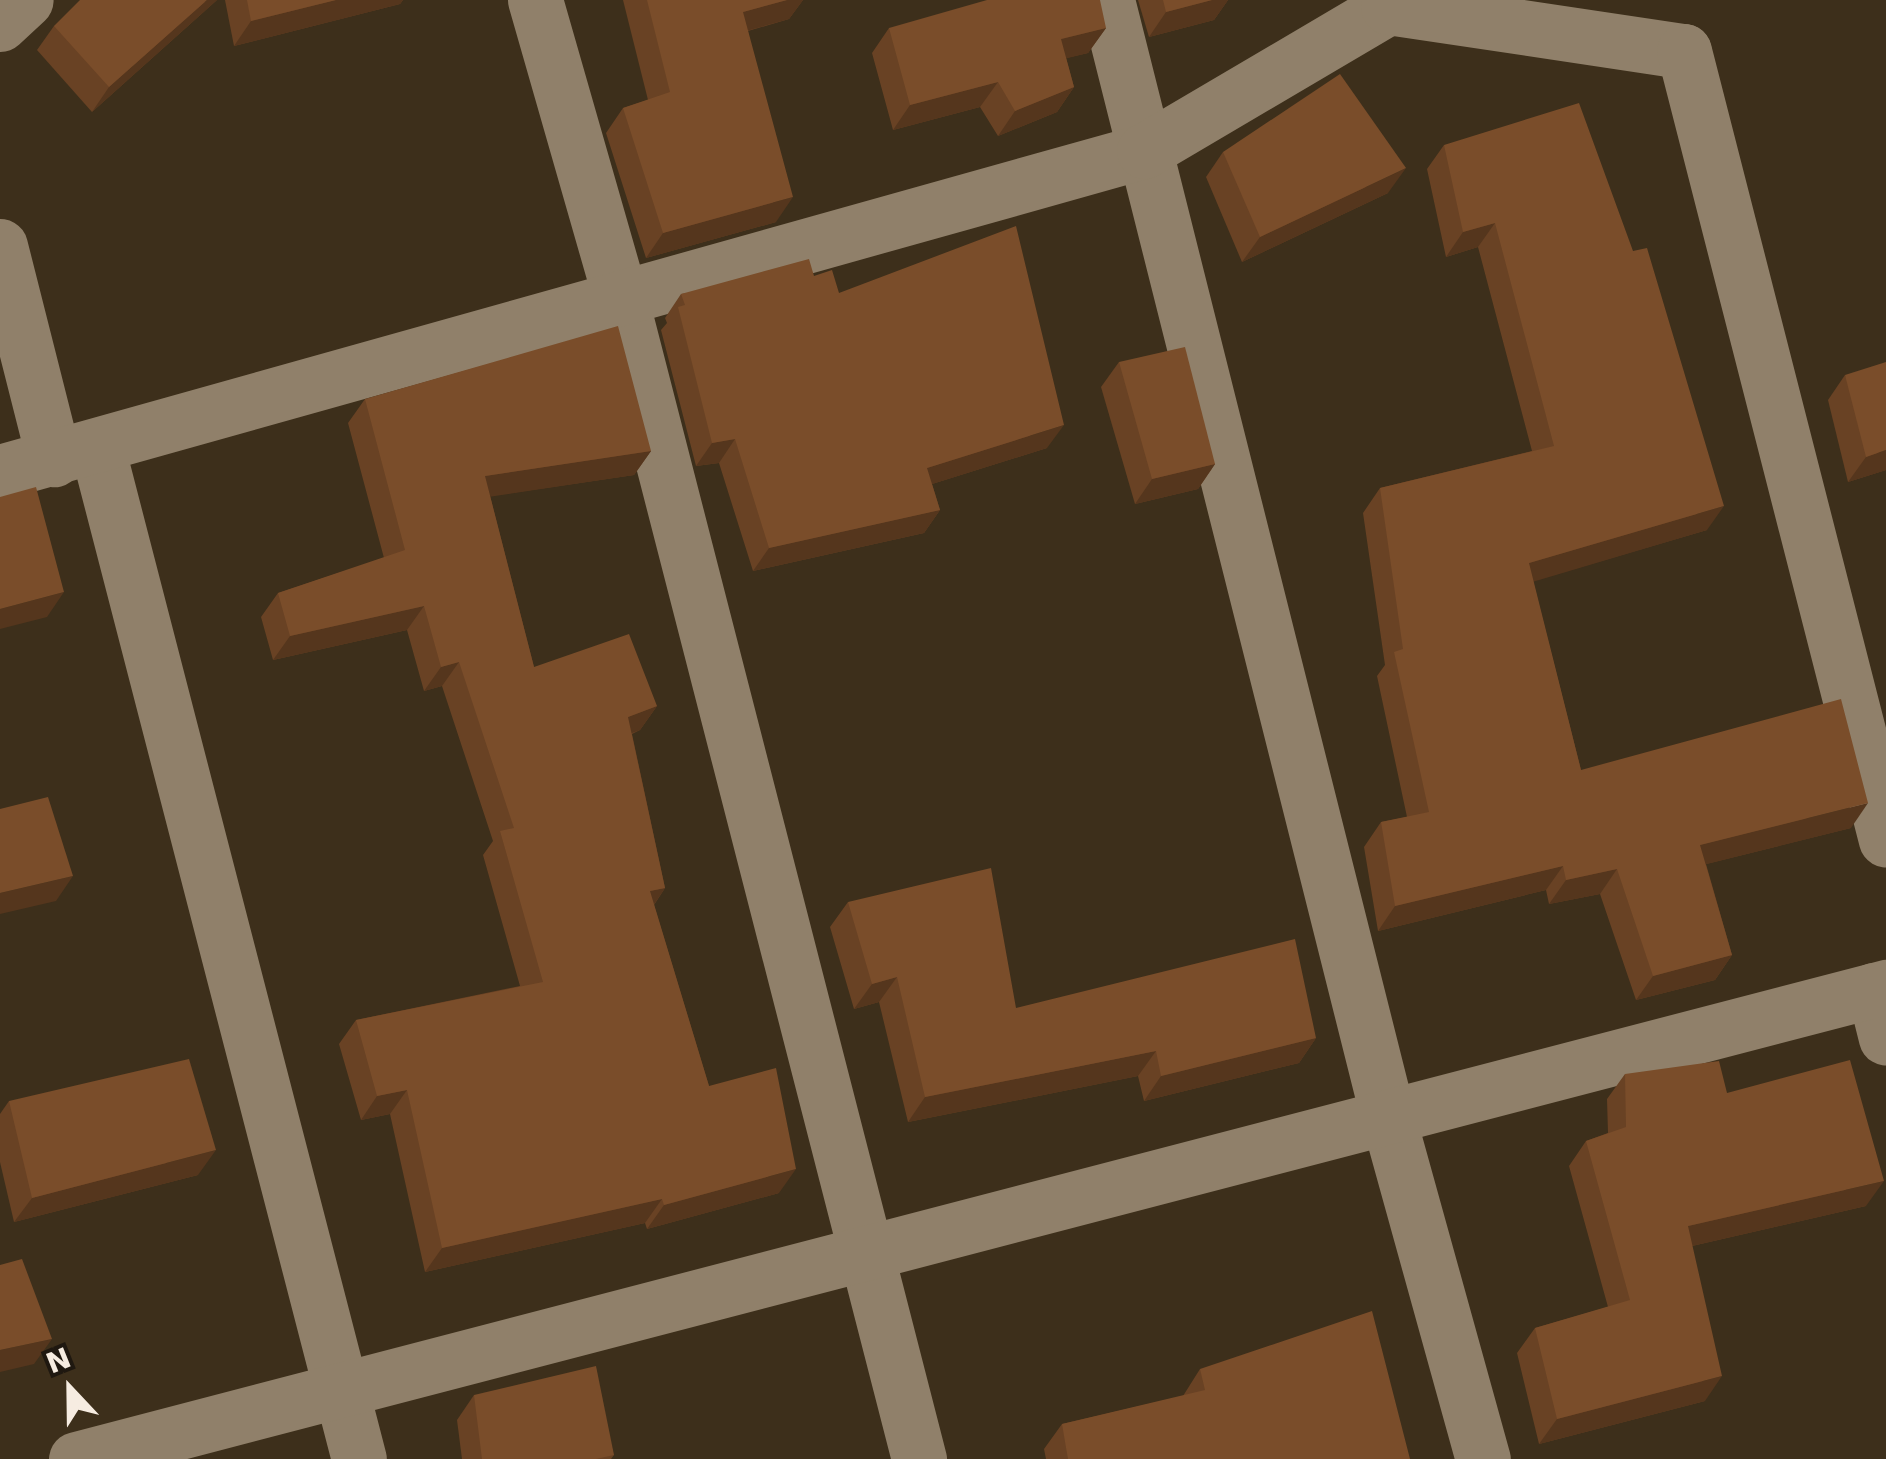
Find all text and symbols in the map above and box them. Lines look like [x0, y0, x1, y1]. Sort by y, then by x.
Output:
north arrow [20, 1339, 120, 1439]
text: N [42, 1341, 76, 1380]

